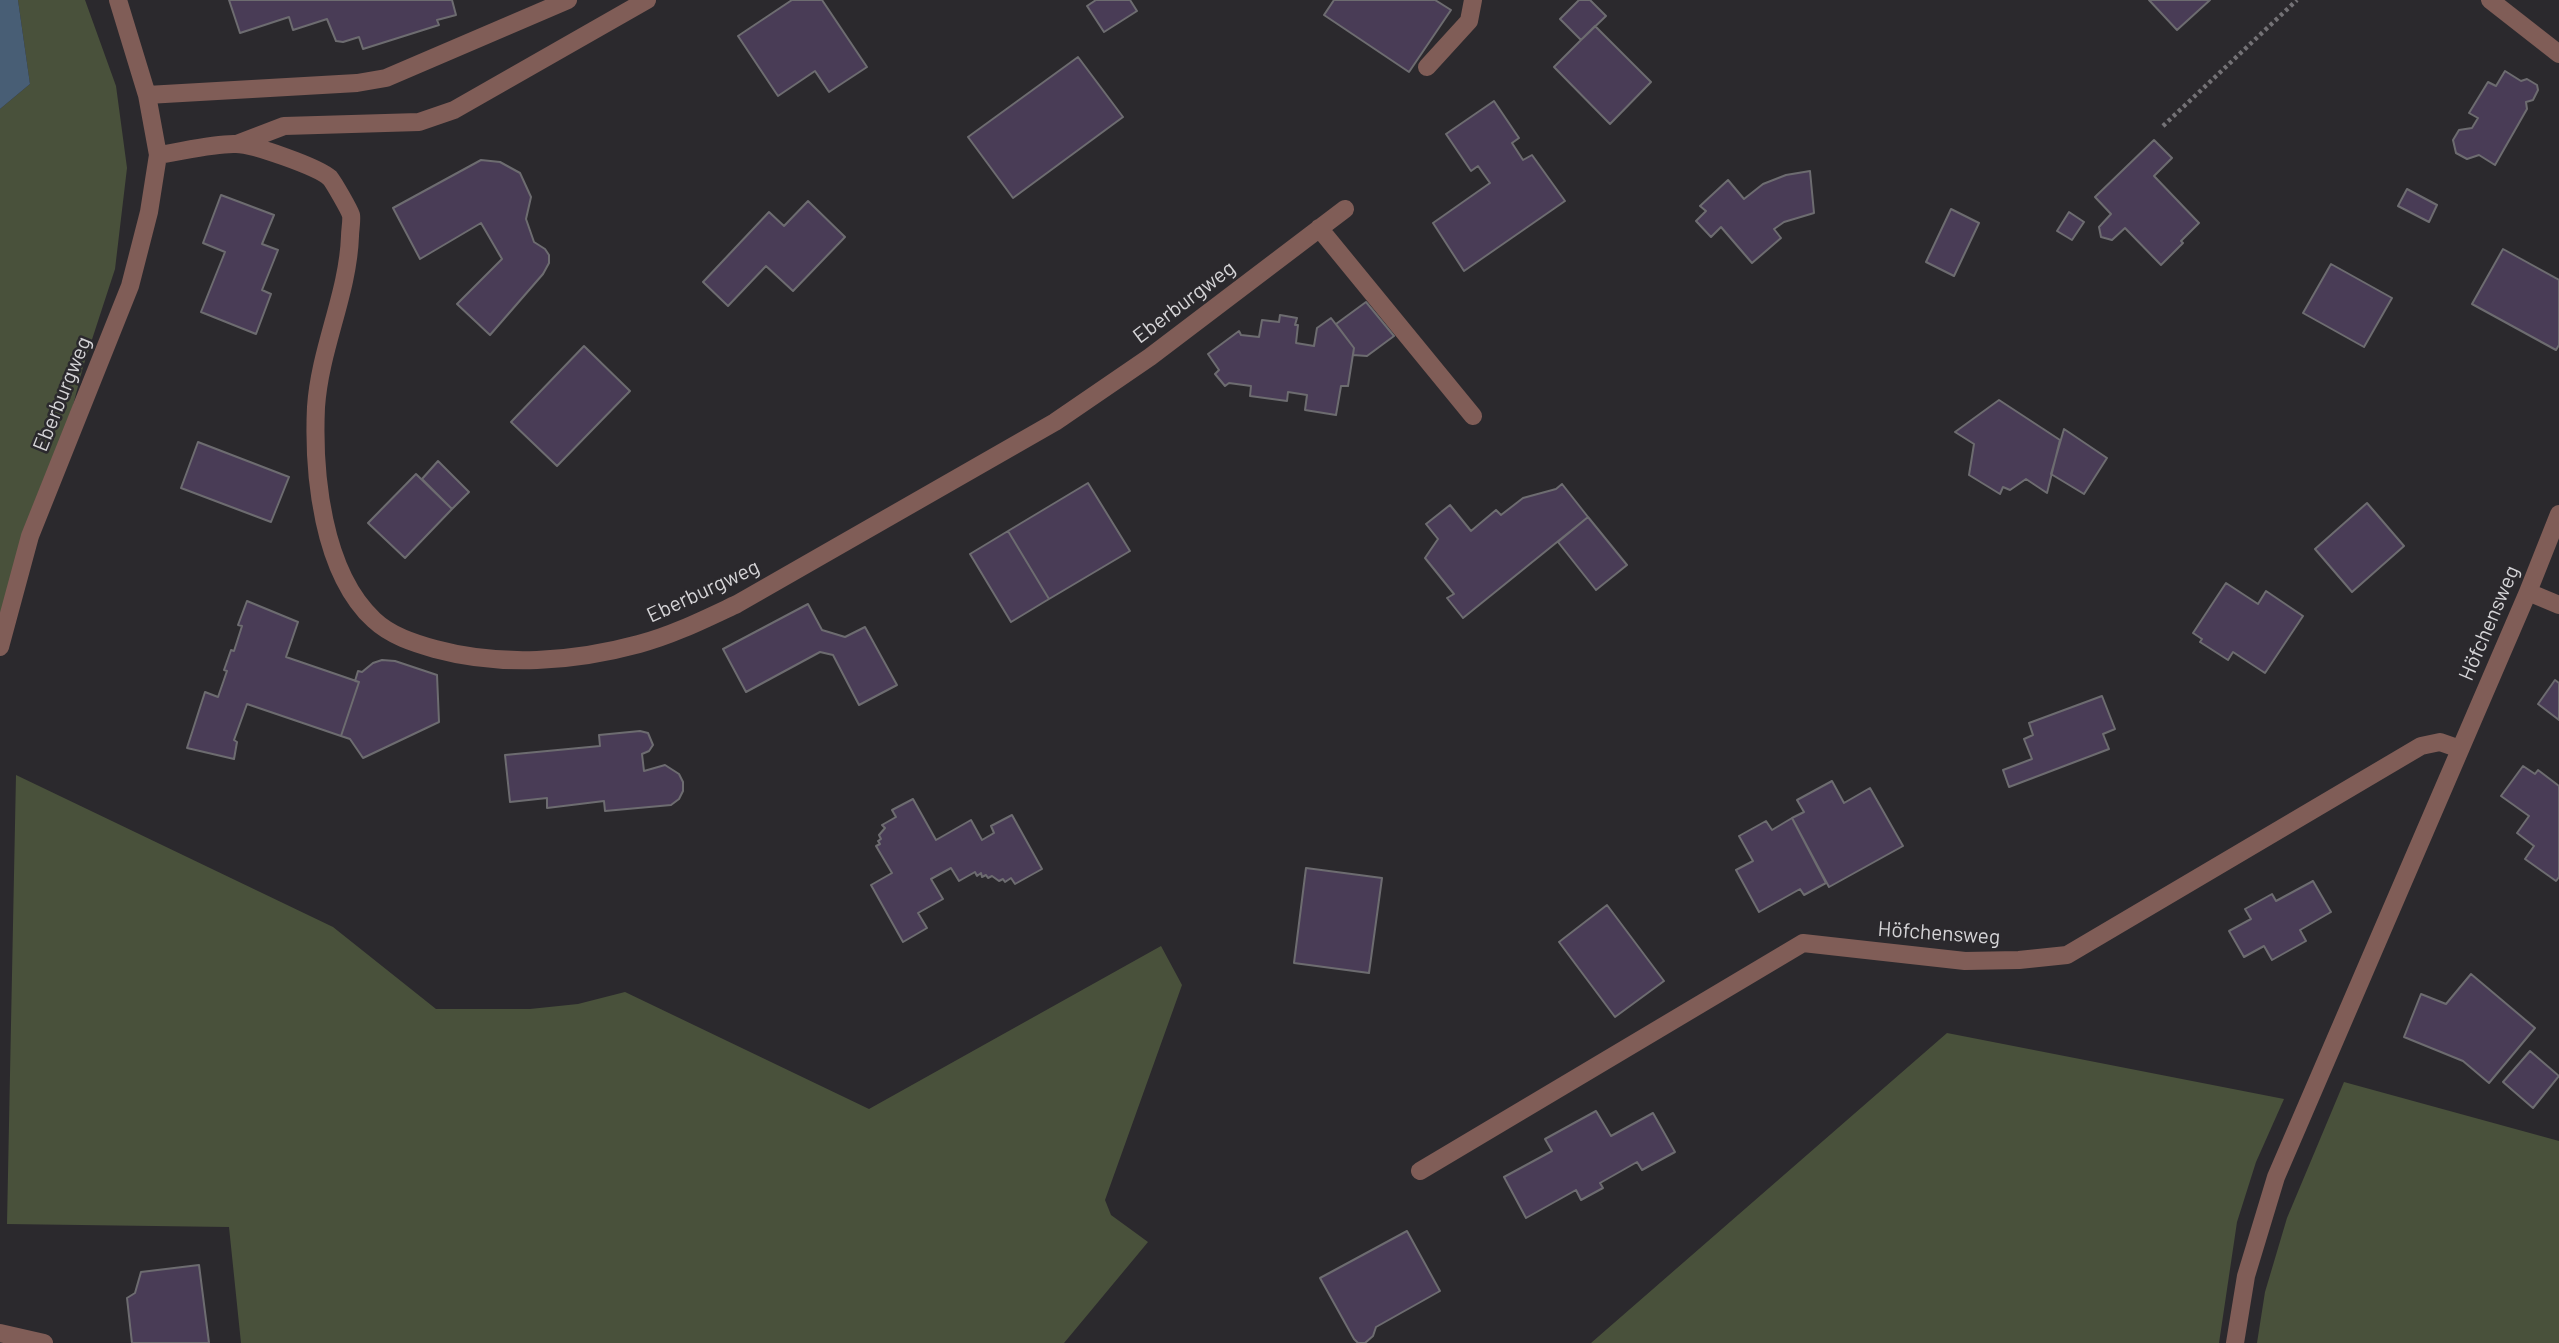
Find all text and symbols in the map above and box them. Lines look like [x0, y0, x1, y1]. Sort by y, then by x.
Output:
street label: Eberburgweg [1128, 255, 1240, 349]
street label: Eberburgweg [28, 333, 96, 455]
street label: Eberburgweg [643, 554, 763, 628]
street label: Höfchensweg [2453, 562, 2525, 684]
street label: Höfchensweg [1877, 916, 2001, 950]

